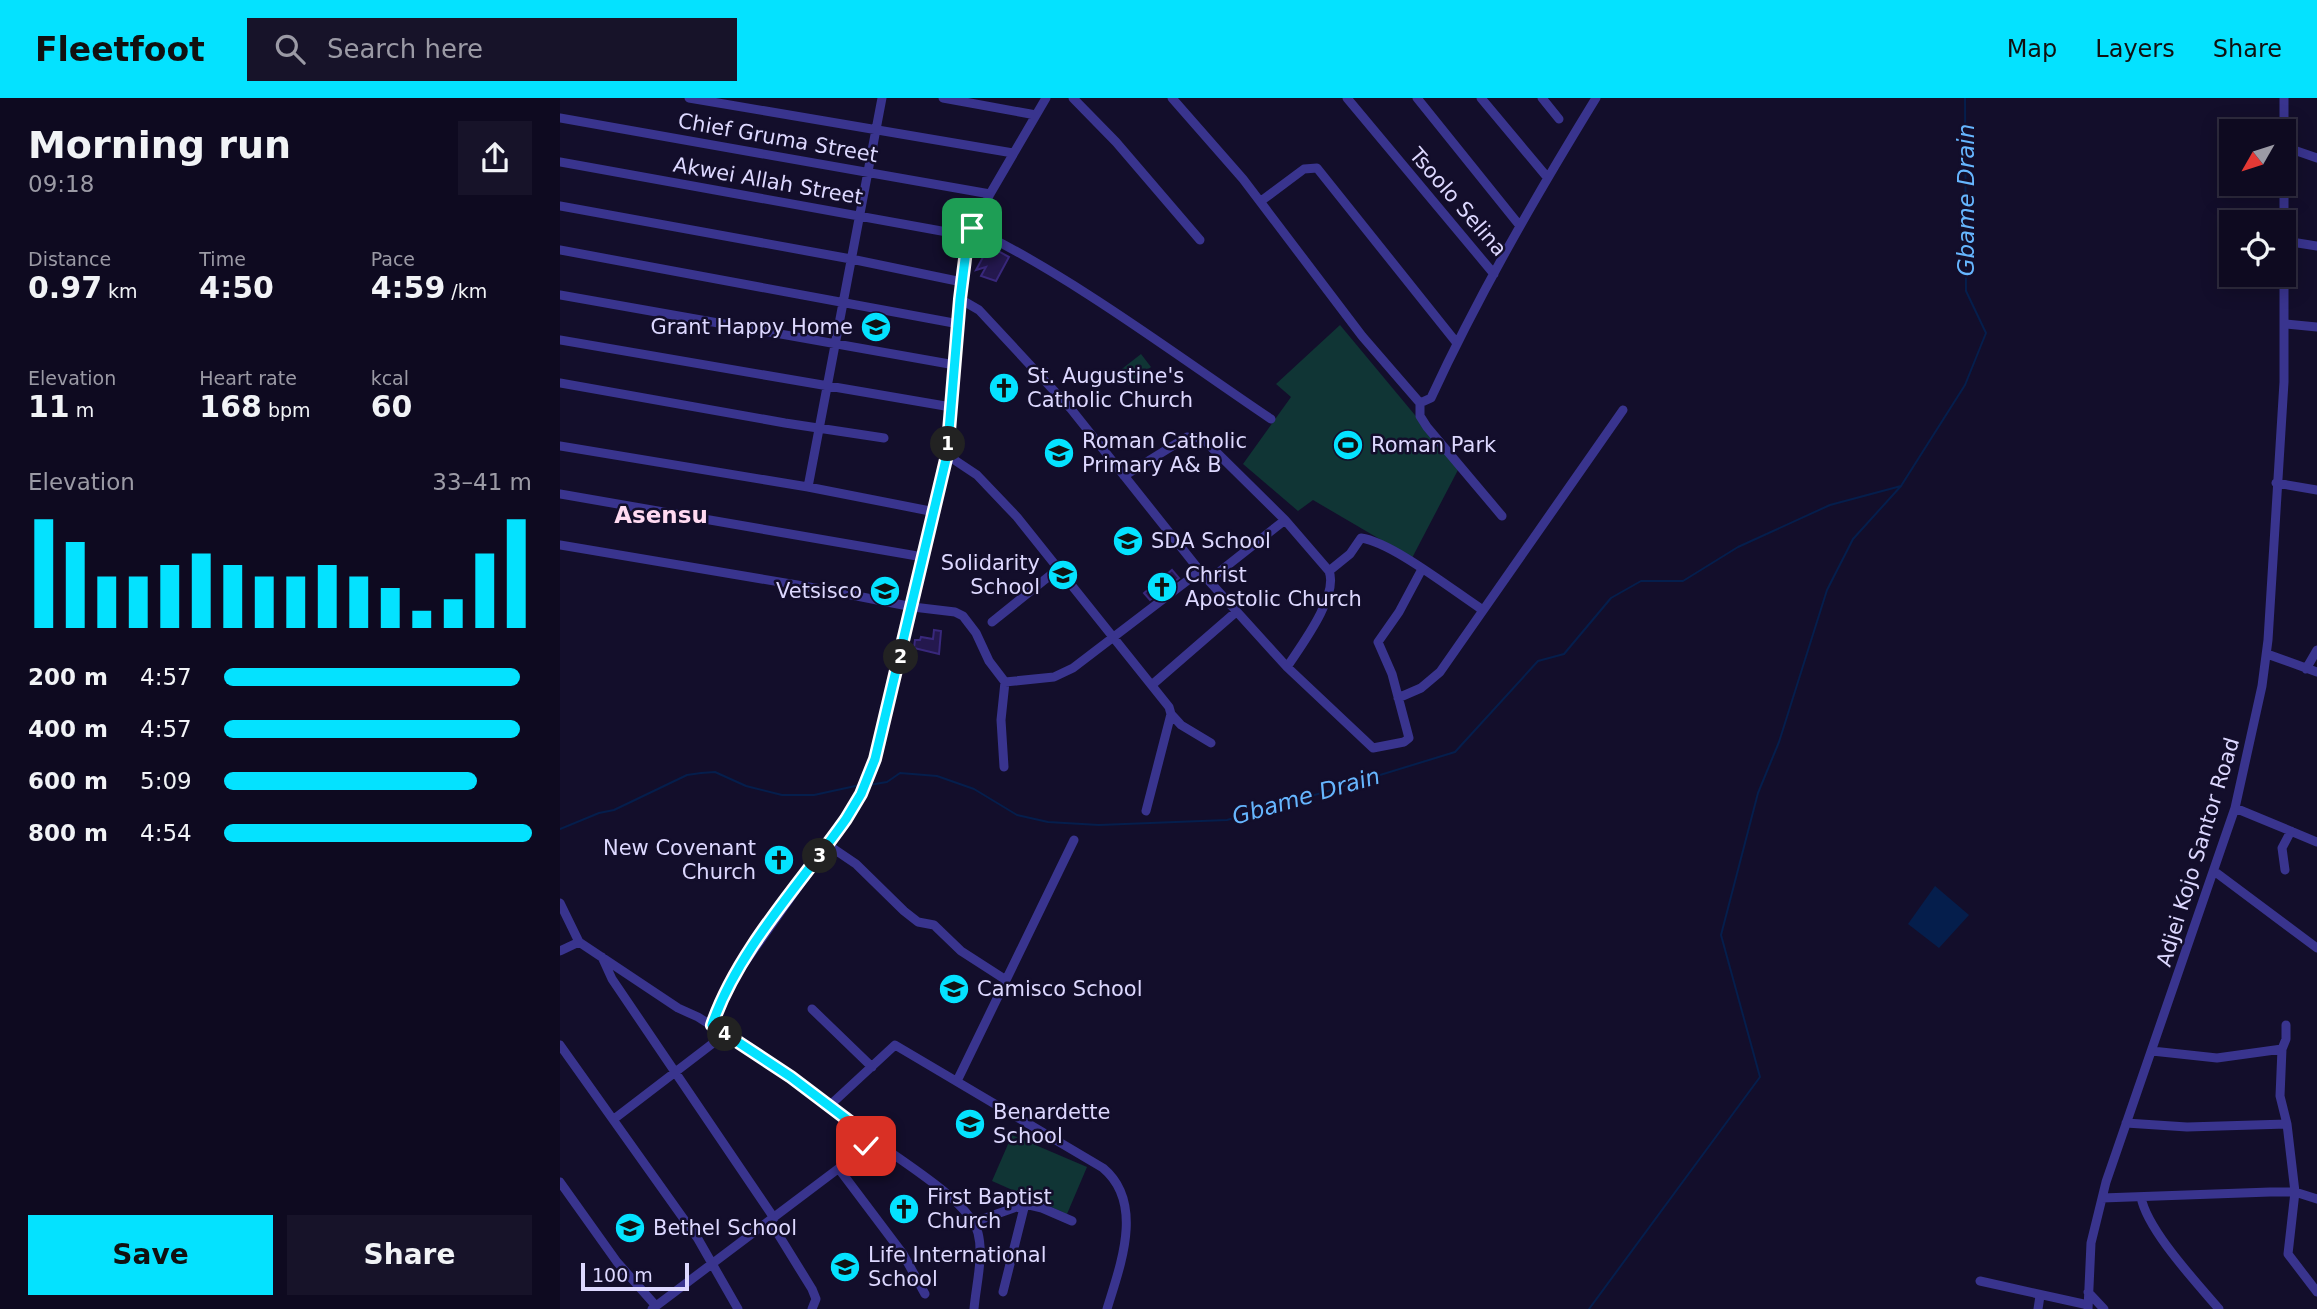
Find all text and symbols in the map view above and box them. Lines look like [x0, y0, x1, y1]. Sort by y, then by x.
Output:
search box [247, 18, 737, 81]
text: Fleetfoot [35, 30, 205, 69]
icon: search [271, 30, 309, 68]
text: Search here [327, 34, 483, 64]
text: Map [2007, 35, 2057, 63]
text: Layers [2095, 35, 2175, 63]
text: Share [2213, 35, 2282, 63]
street label: Chief Gruma Street [676, 109, 880, 167]
north arrow [2219, 119, 2296, 196]
map controls [2219, 119, 2296, 287]
button: share [458, 121, 532, 195]
text: Morning run [28, 123, 291, 167]
water label: Gbame Drain [1953, 124, 1979, 276]
street label: Tsoolo Selina [1404, 142, 1511, 261]
street label: Akwei Allah Street [671, 153, 865, 209]
text: 09:18 [28, 171, 94, 197]
pin [942, 198, 1002, 258]
icon: arrive [953, 209, 991, 247]
button: locate [2219, 210, 2296, 287]
text: Distance [28, 248, 111, 270]
text: Time [199, 248, 246, 270]
text: Pace [371, 248, 415, 270]
text: 0.97 [28, 270, 102, 305]
text: 4:50 [199, 270, 274, 305]
text: 4:59 [371, 270, 445, 305]
text: km [102, 280, 138, 302]
text: /km [445, 280, 487, 302]
school or university icon: Grant Happy Home [859, 310, 893, 344]
place label: Grant Happy Home [651, 315, 853, 339]
place label: St. Augustine's Catholic Church [1027, 364, 1193, 412]
text: Elevation [28, 367, 116, 389]
text: Heart rate [199, 367, 297, 389]
text: kcal [371, 367, 409, 389]
church icon: St. Augustine's Catholic Church [987, 371, 1021, 405]
text: 11 [28, 389, 70, 424]
text: 168 [199, 389, 262, 424]
text: 60 [371, 389, 412, 424]
text: m [70, 399, 94, 421]
text: bpm [262, 399, 311, 421]
pin: 1 [930, 426, 966, 462]
sports icon: Roman Park [1331, 428, 1365, 462]
place label: Roman Catholic Primary A& B [1082, 429, 1247, 477]
text: 1 [941, 432, 954, 454]
place label: Roman Park [1371, 433, 1497, 457]
school or university icon: Roman Catholic Primary A& B [1042, 436, 1076, 470]
text: Elevation [28, 469, 135, 495]
text: 33–41 m [432, 469, 532, 495]
district label: Asensu [614, 502, 708, 528]
school or university icon: SDA School [1111, 524, 1145, 558]
place label: SDA School [1151, 529, 1271, 553]
place label: Solidarity School [941, 551, 1040, 599]
school or university icon: Solidarity School [1046, 558, 1080, 592]
place label: Christ Apostolic Church [1185, 563, 1362, 611]
church icon: Christ Apostolic Church [1145, 570, 1179, 604]
school or university icon: Vetsisco [868, 574, 902, 608]
place label: Vetsisco [776, 579, 862, 603]
pin: 2 [884, 640, 918, 674]
text: 2 [894, 645, 907, 667]
text: 200 m [28, 664, 108, 690]
text: 4:57 [140, 664, 192, 690]
text: 400 m [28, 716, 108, 742]
text: 4:57 [140, 716, 192, 742]
street label: Adjei Kojo Santor Road [2152, 735, 2244, 969]
water label: Gbame Drain [1229, 762, 1383, 830]
text: 600 m [28, 768, 108, 794]
text: 5:09 [140, 768, 192, 794]
text: 800 m [28, 820, 108, 846]
text: 4:54 [140, 820, 192, 846]
place label: New Covenant Church [603, 836, 756, 884]
pin: 3 [803, 838, 838, 874]
church icon: New Covenant Church [762, 843, 796, 877]
text: 3 [813, 844, 826, 866]
school or university icon: Camisco School [937, 972, 971, 1006]
place label: Camisco School [977, 977, 1143, 1001]
pin: 4 [708, 1016, 742, 1052]
text: 4 [718, 1022, 731, 1044]
place label: Benardette School [993, 1100, 1110, 1148]
school or university icon: Benardette School [953, 1107, 987, 1141]
pin [836, 1116, 896, 1176]
icon: check [847, 1127, 885, 1165]
place label: First Baptist Church [927, 1185, 1052, 1233]
church icon: First Baptist Church [887, 1192, 921, 1226]
school or university icon: Bethel School [613, 1211, 647, 1245]
button: Save [28, 1215, 273, 1295]
button: Share [287, 1215, 532, 1295]
place label: Bethel School [653, 1216, 797, 1240]
place label: Life International School [868, 1243, 1047, 1291]
school or university icon: Life International School [828, 1250, 862, 1284]
scale bar [581, 1260, 690, 1292]
text: 100 m [592, 1264, 653, 1286]

